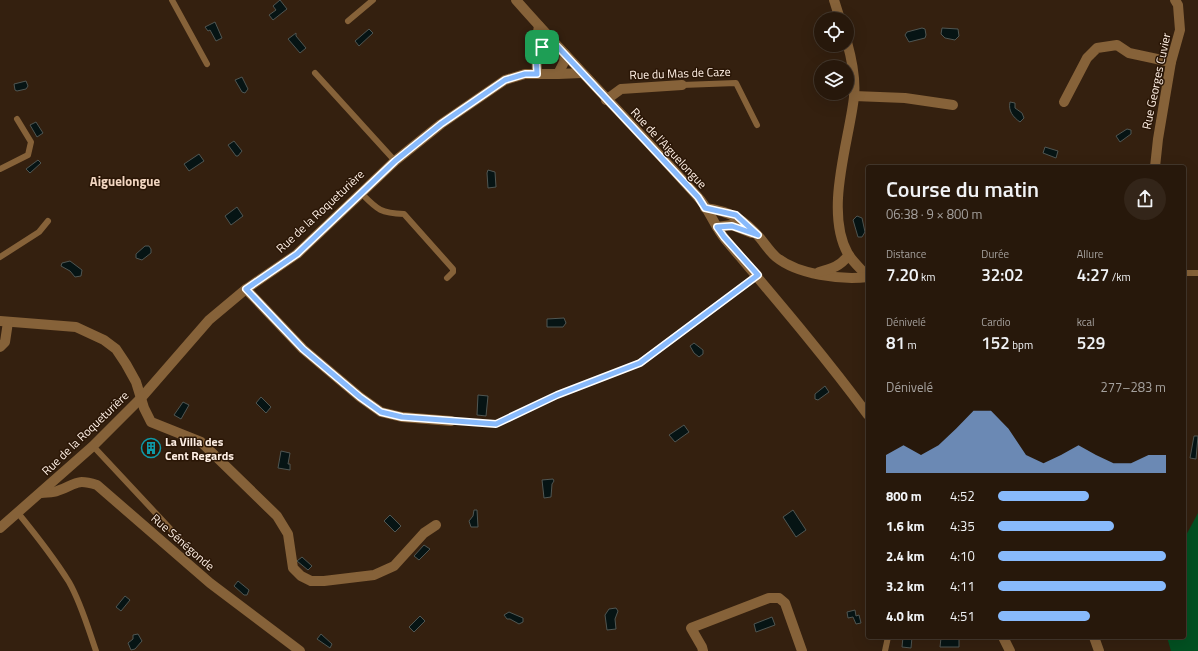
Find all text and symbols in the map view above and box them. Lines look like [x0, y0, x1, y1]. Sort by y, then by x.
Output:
map controls [814, 12, 854, 100]
button: locate [814, 12, 854, 52]
pin [525, 30, 559, 64]
street label: Rue Georges Cuvier [1137, 31, 1175, 131]
icon: arrive [531, 36, 553, 58]
button: layers [814, 60, 854, 100]
street label: Rue du Mas de Caze [629, 62, 731, 84]
street label: Rue de l'Aiguelongue [626, 103, 712, 193]
street label: Rue de la Roqueturière [272, 165, 368, 257]
district label: Aiguelongue [90, 171, 161, 191]
text: Course du matin [886, 172, 1039, 206]
button: share [1124, 178, 1166, 220]
text: 06:38 · 9 × 800 m [886, 204, 982, 224]
text: Distance [886, 246, 926, 262]
text: Durée [981, 246, 1009, 262]
text: Allure [1077, 246, 1103, 262]
text: 7.20 [886, 262, 919, 288]
text: 32:02 [981, 262, 1023, 288]
text: 4:27 [1077, 262, 1109, 288]
text: km [919, 269, 936, 285]
text: /km [1109, 269, 1131, 285]
text: Dénivelé [886, 314, 926, 330]
text: Cardio [981, 314, 1011, 330]
text: kcal [1077, 314, 1095, 330]
text: 81 [886, 330, 905, 356]
text: 152 [981, 330, 1010, 356]
text: 529 [1077, 330, 1105, 356]
text: m [905, 337, 917, 353]
text: bpm [1010, 337, 1033, 353]
text: Dénivelé [886, 377, 933, 397]
text: 277–283 m [1100, 377, 1166, 397]
street label: Rue de la Roqueturière [37, 386, 133, 480]
place label: La Villa des Cent Regards [165, 432, 234, 465]
building icon: La Villa des Cent Regards [140, 437, 162, 459]
text: 800 m [886, 486, 922, 506]
text: 4:52 [950, 486, 975, 506]
street label: Rue Sénégonde [147, 509, 219, 575]
text: 1.6 km [886, 516, 924, 536]
text: 4:35 [950, 516, 975, 536]
text: 2.4 km [886, 546, 924, 566]
text: 4:10 [950, 546, 975, 566]
text: 3.2 km [886, 576, 924, 596]
text: 4:11 [950, 576, 975, 596]
text: 4.0 km [886, 606, 924, 626]
text: 4:51 [950, 606, 975, 626]

